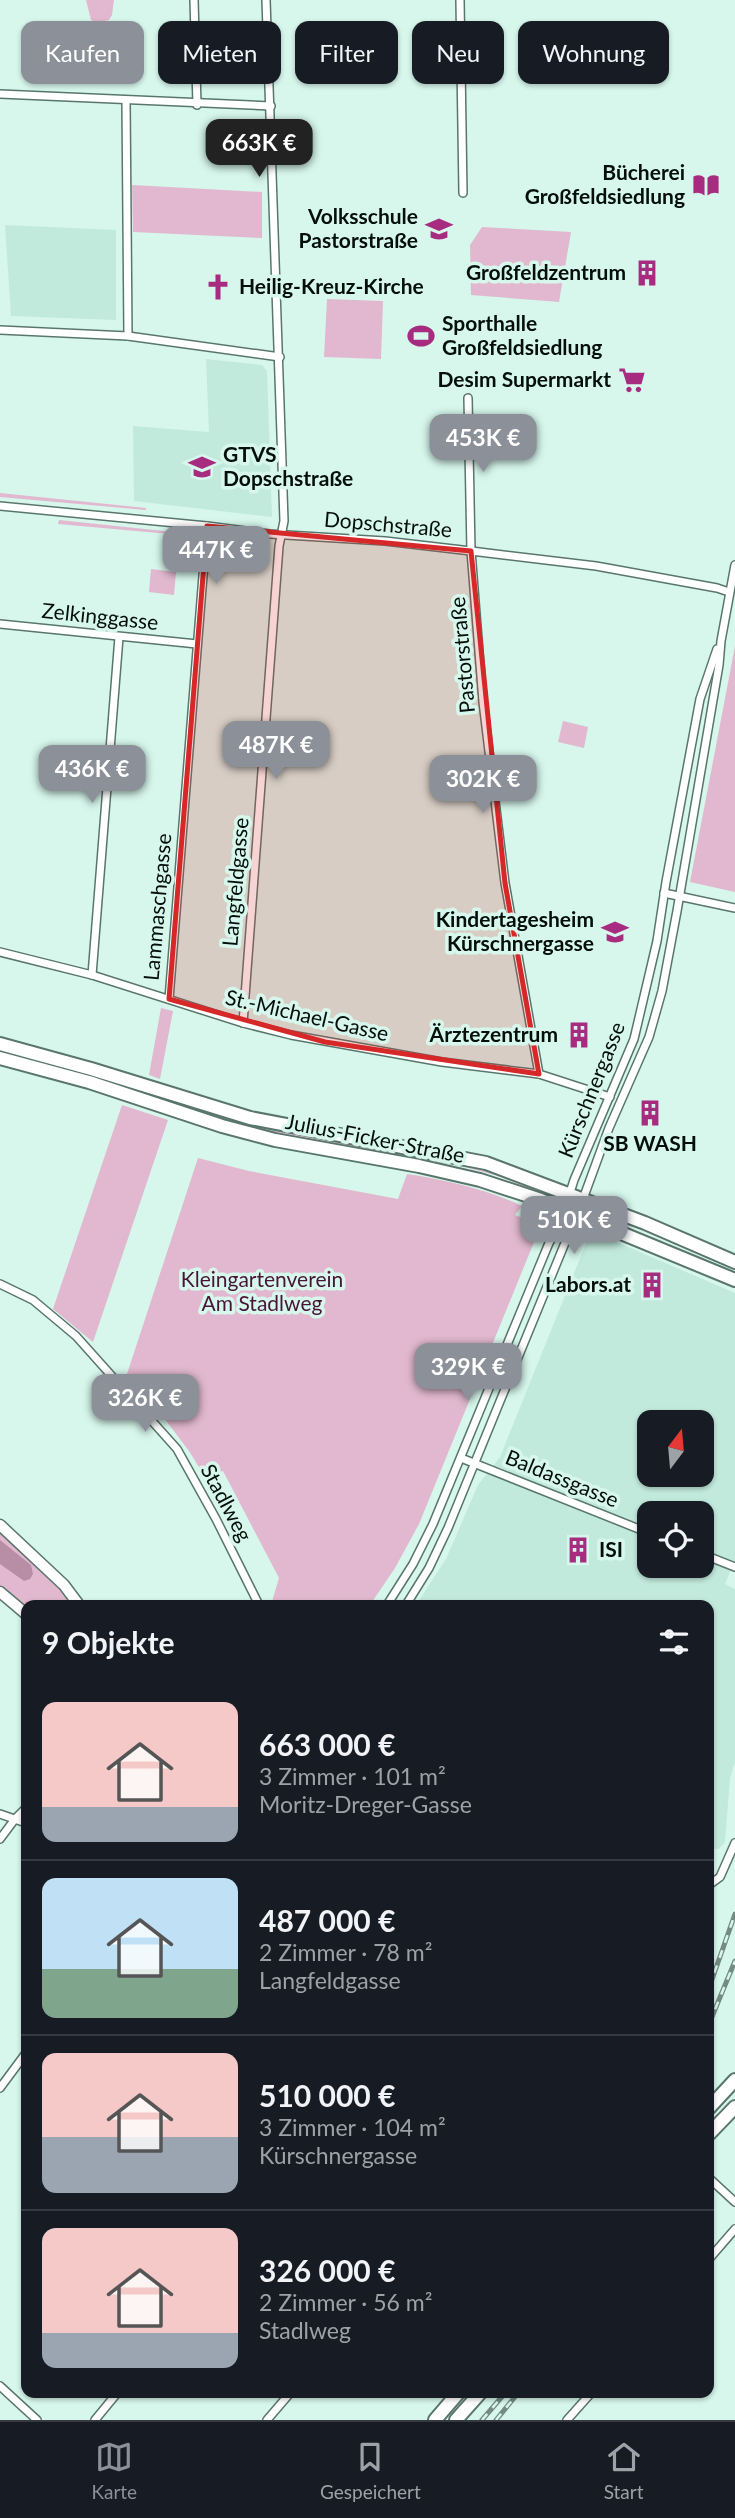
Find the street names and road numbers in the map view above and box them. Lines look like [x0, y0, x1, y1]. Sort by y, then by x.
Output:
street label: Dopschstraße [323, 505, 453, 542]
street label: Pastorstraße [444, 596, 479, 714]
street label: Zelkinggasse [41, 597, 160, 634]
street label: Langfeldgasse [216, 816, 253, 947]
street label: Lammaschgasse [138, 832, 175, 982]
street label: St.-Michael-Gasse [223, 984, 391, 1045]
street label: Kürschnergasse [552, 1018, 629, 1161]
street label: Julius-Ficker-Straße [284, 1108, 467, 1167]
street label: Baldassgasse [502, 1444, 623, 1512]
street label: Stadlweg [197, 1459, 258, 1545]

